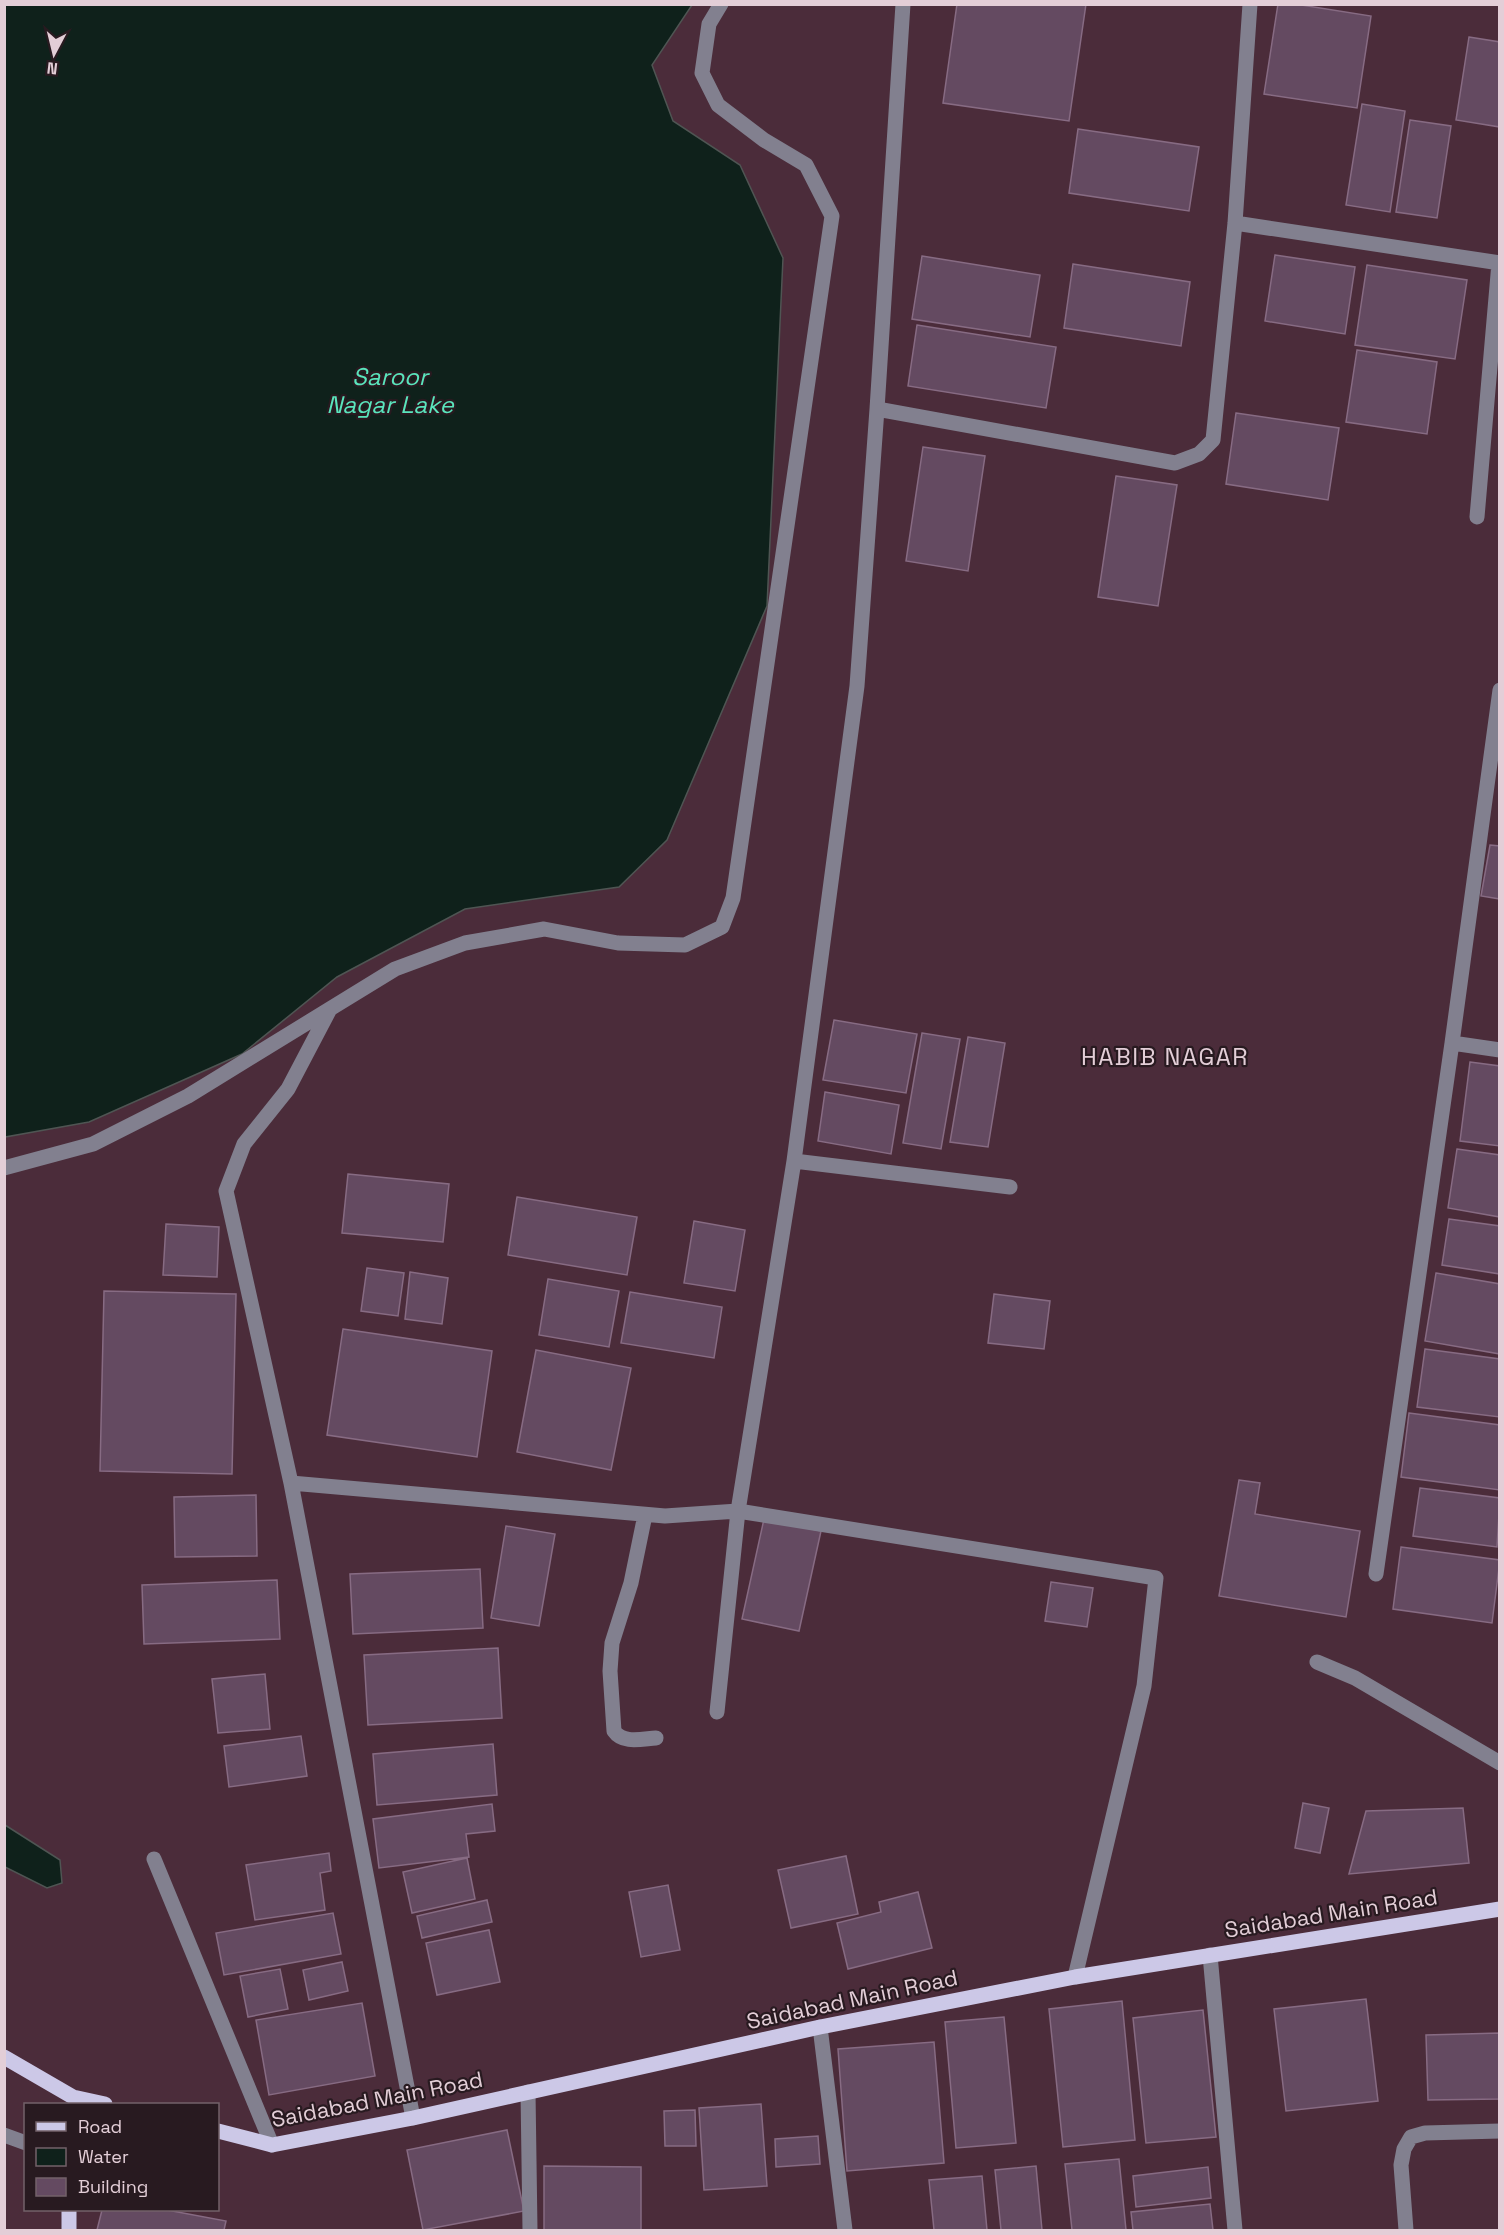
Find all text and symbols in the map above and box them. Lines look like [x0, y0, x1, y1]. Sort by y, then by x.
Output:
north arrow [24, 24, 84, 84]
text: N [46, 57, 59, 79]
water label: Saroor Nagar Lake [326, 361, 454, 420]
district label: HABIB NAGAR [1081, 1041, 1249, 1072]
street label: Saidabad Main Road [1223, 1882, 1439, 1944]
street label: Saidabad Main Road [744, 1963, 960, 2035]
street label: Saidabad Main Road [269, 2065, 485, 2133]
legend [24, 2103, 219, 2211]
text: Road [78, 2115, 122, 2138]
text: Water [78, 2145, 129, 2168]
text: Building [78, 2175, 148, 2198]

